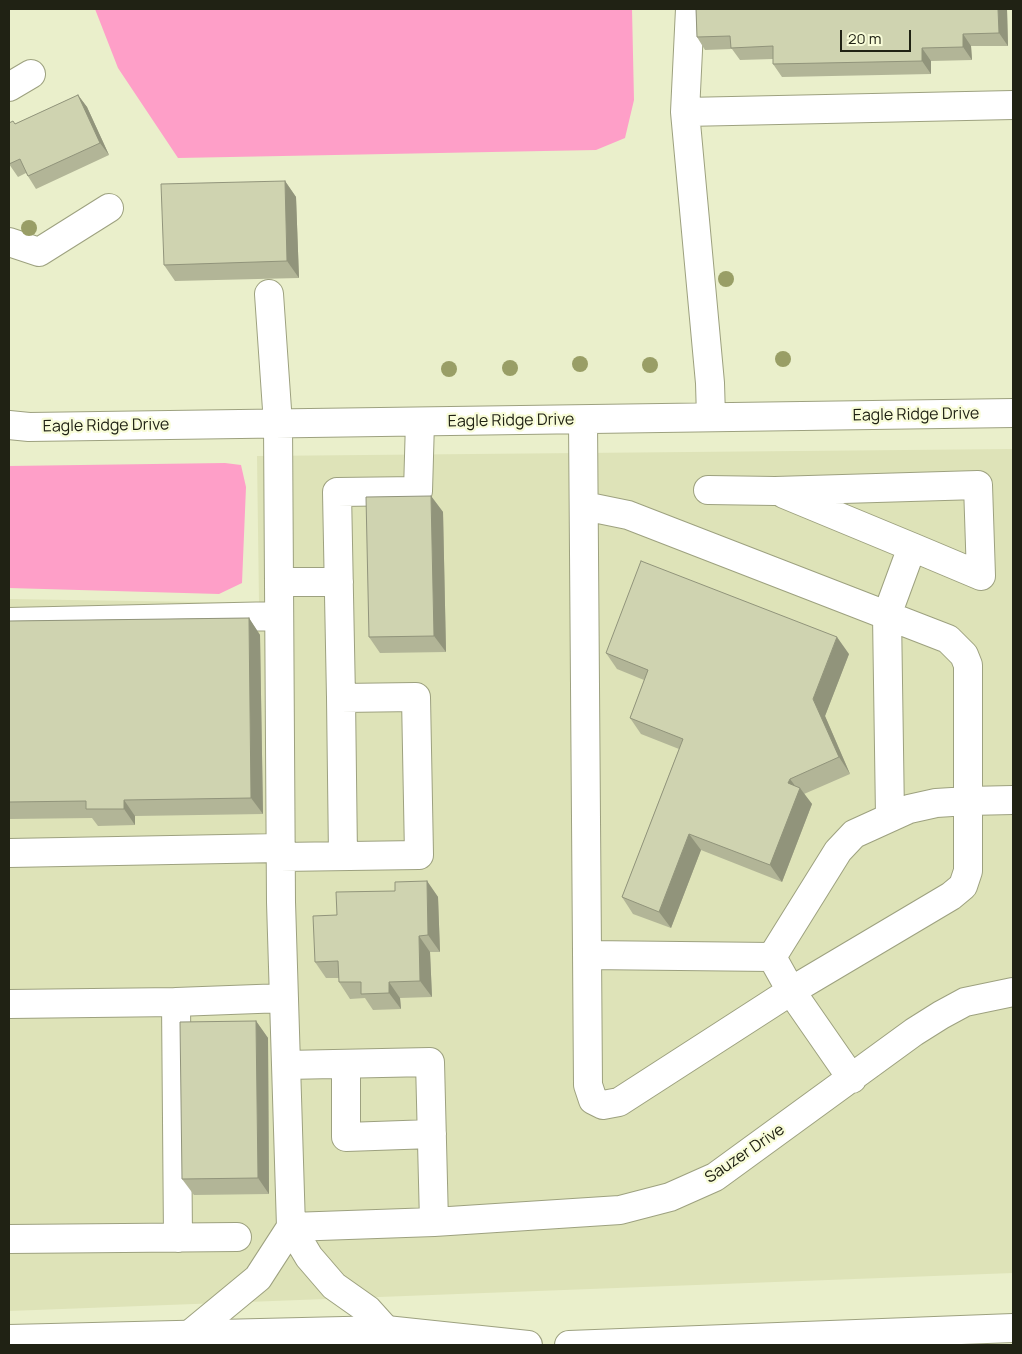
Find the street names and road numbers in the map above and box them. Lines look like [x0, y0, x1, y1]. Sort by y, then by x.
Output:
street label: Eagle Ridge Drive [853, 404, 979, 426]
street label: Eagle Ridge Drive [448, 410, 574, 432]
street label: Eagle Ridge Drive [43, 415, 169, 437]
street label: Sauzer Drive [702, 1120, 788, 1188]

